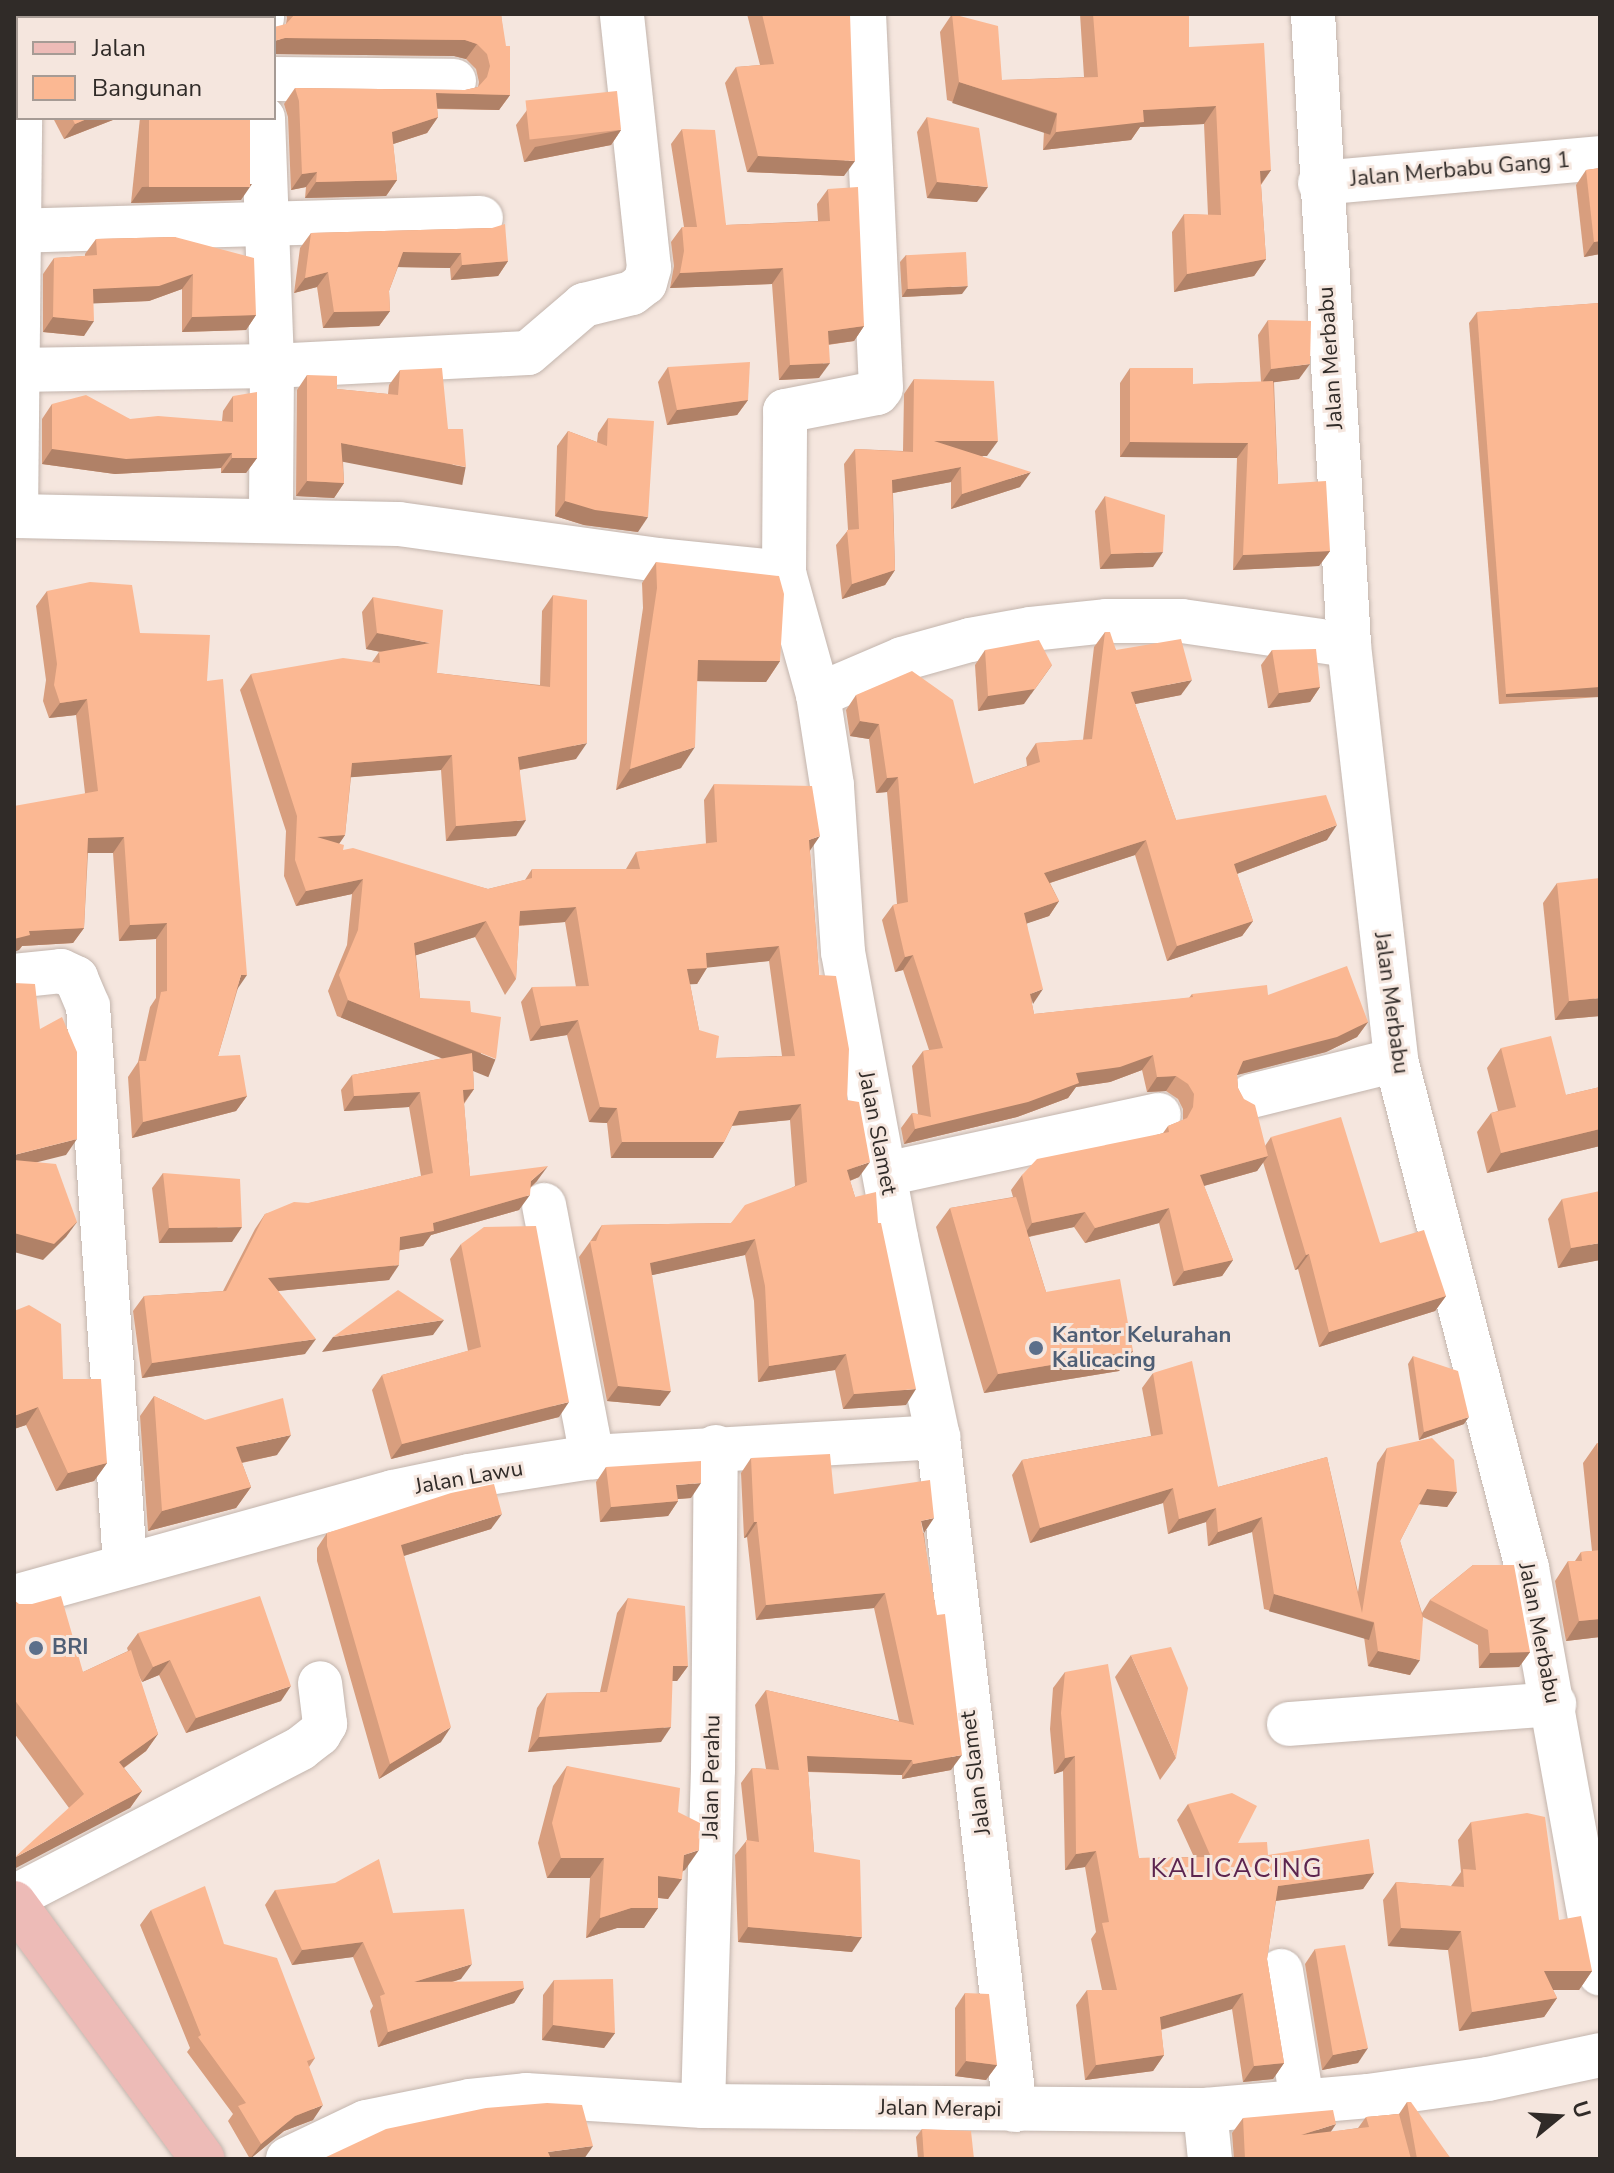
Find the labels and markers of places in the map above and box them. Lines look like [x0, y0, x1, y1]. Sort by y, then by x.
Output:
place label: Kantor Kelurahan Kalicacing [1052, 1322, 1231, 1374]
marker: Kantor Kelurahan Kalicacing [1027, 1339, 1045, 1357]
place label: BRI [52, 1635, 88, 1661]
marker: BRI [27, 1639, 45, 1657]

